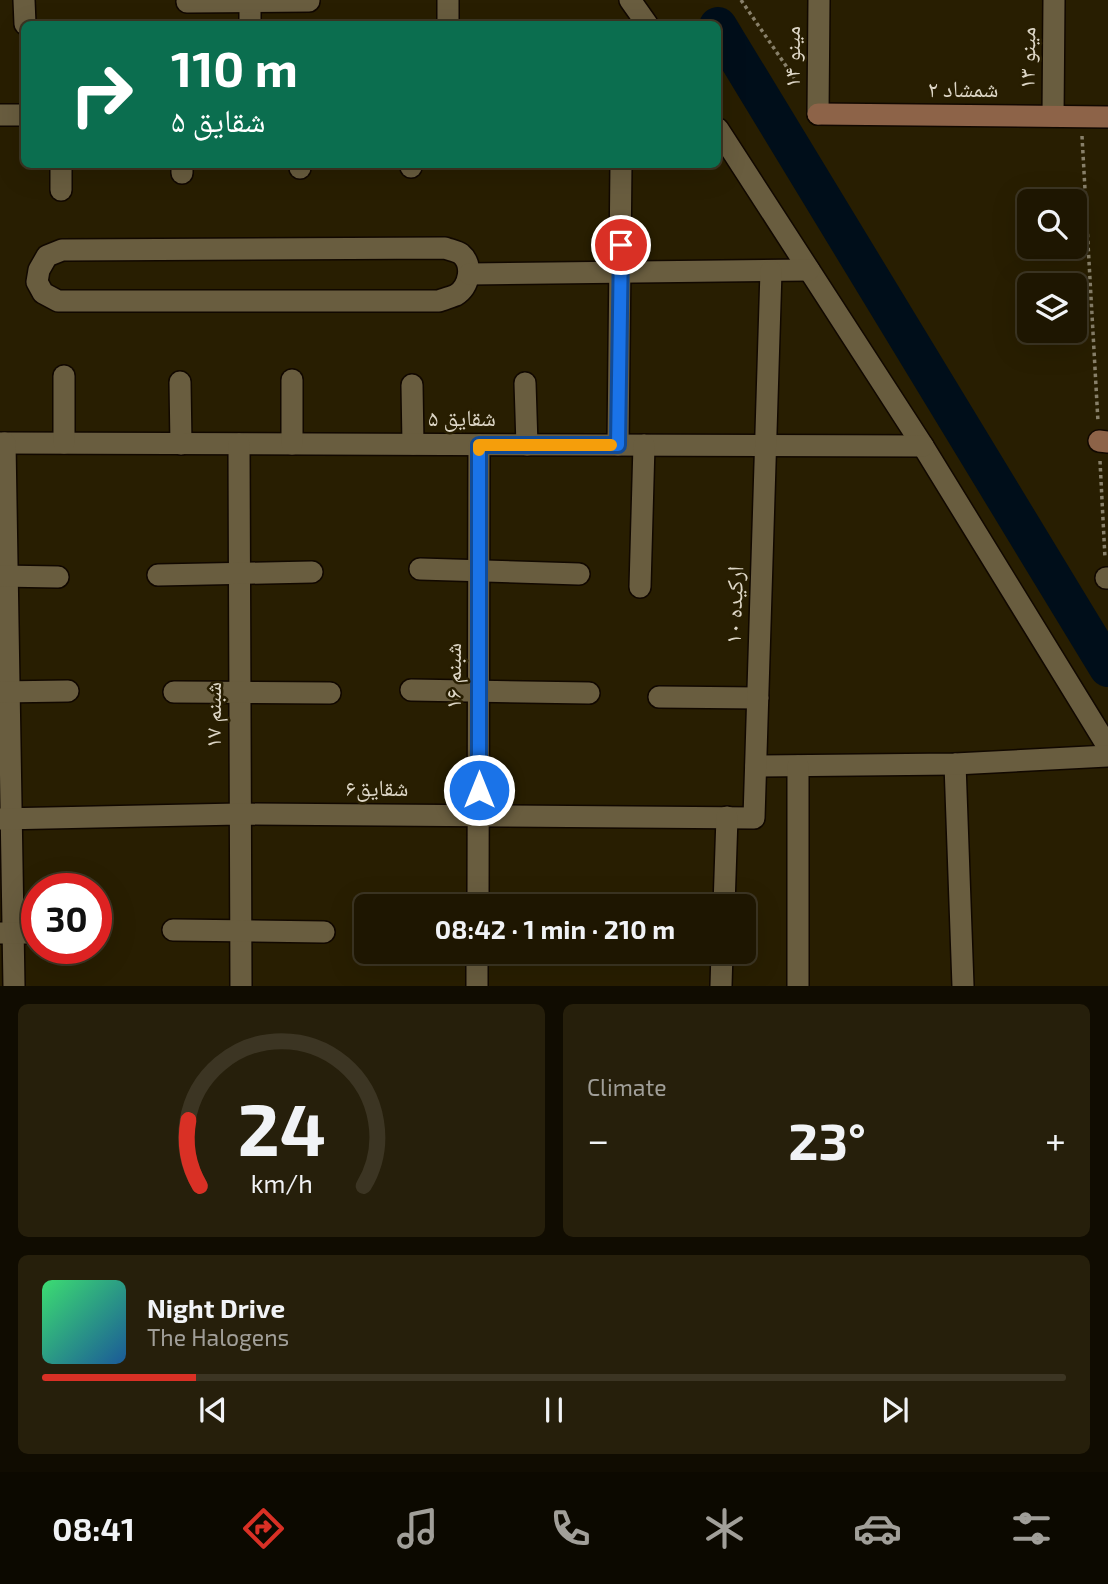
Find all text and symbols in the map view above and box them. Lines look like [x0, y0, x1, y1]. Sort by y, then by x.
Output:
street label: مینو ۱۴ [777, 26, 805, 88]
street label: مینو ۱۳ [1011, 27, 1041, 89]
text: 110 m [171, 38, 298, 97]
icon: right [56, 49, 147, 140]
street label: شمشاد ۲ [928, 74, 998, 102]
text: شقایق ۵ [171, 100, 266, 138]
map controls [1017, 189, 1087, 343]
button: search [1017, 189, 1087, 259]
pin [591, 215, 651, 275]
icon: arrive [602, 226, 640, 264]
button: layers [1017, 273, 1087, 343]
street label: شقایق ۵ [428, 403, 496, 432]
street label: ارکیده ۱۰ [718, 565, 749, 645]
street label: شبنم ۱۶ [438, 643, 469, 709]
street label: شبنم ۱۷ [198, 682, 229, 748]
position arrow [442, 753, 516, 827]
street label: شقایق۶ [346, 773, 408, 802]
speed limit sign: 30 [21, 873, 112, 964]
text: 08:42 · 1 min · 210 m [435, 913, 675, 944]
text: Climate [587, 1073, 667, 1101]
text: 24 [237, 1084, 326, 1172]
text: 23° [788, 1108, 866, 1170]
text: − [587, 1116, 609, 1162]
text: + [1045, 1116, 1066, 1162]
text: km/h [250, 1168, 313, 1198]
text: Night Drive [147, 1292, 285, 1323]
text: The Halogens [147, 1323, 289, 1351]
icon: previous [194, 1391, 232, 1429]
icon: pause [535, 1391, 573, 1429]
icon: next [876, 1391, 914, 1429]
icon: directions [239, 1504, 288, 1553]
icon: music [393, 1504, 442, 1553]
icon: phone [546, 1504, 595, 1553]
icon: climate [700, 1504, 749, 1553]
icon: car [853, 1504, 902, 1553]
icon: filters [1007, 1504, 1056, 1553]
text: 08:41 [52, 1509, 135, 1547]

